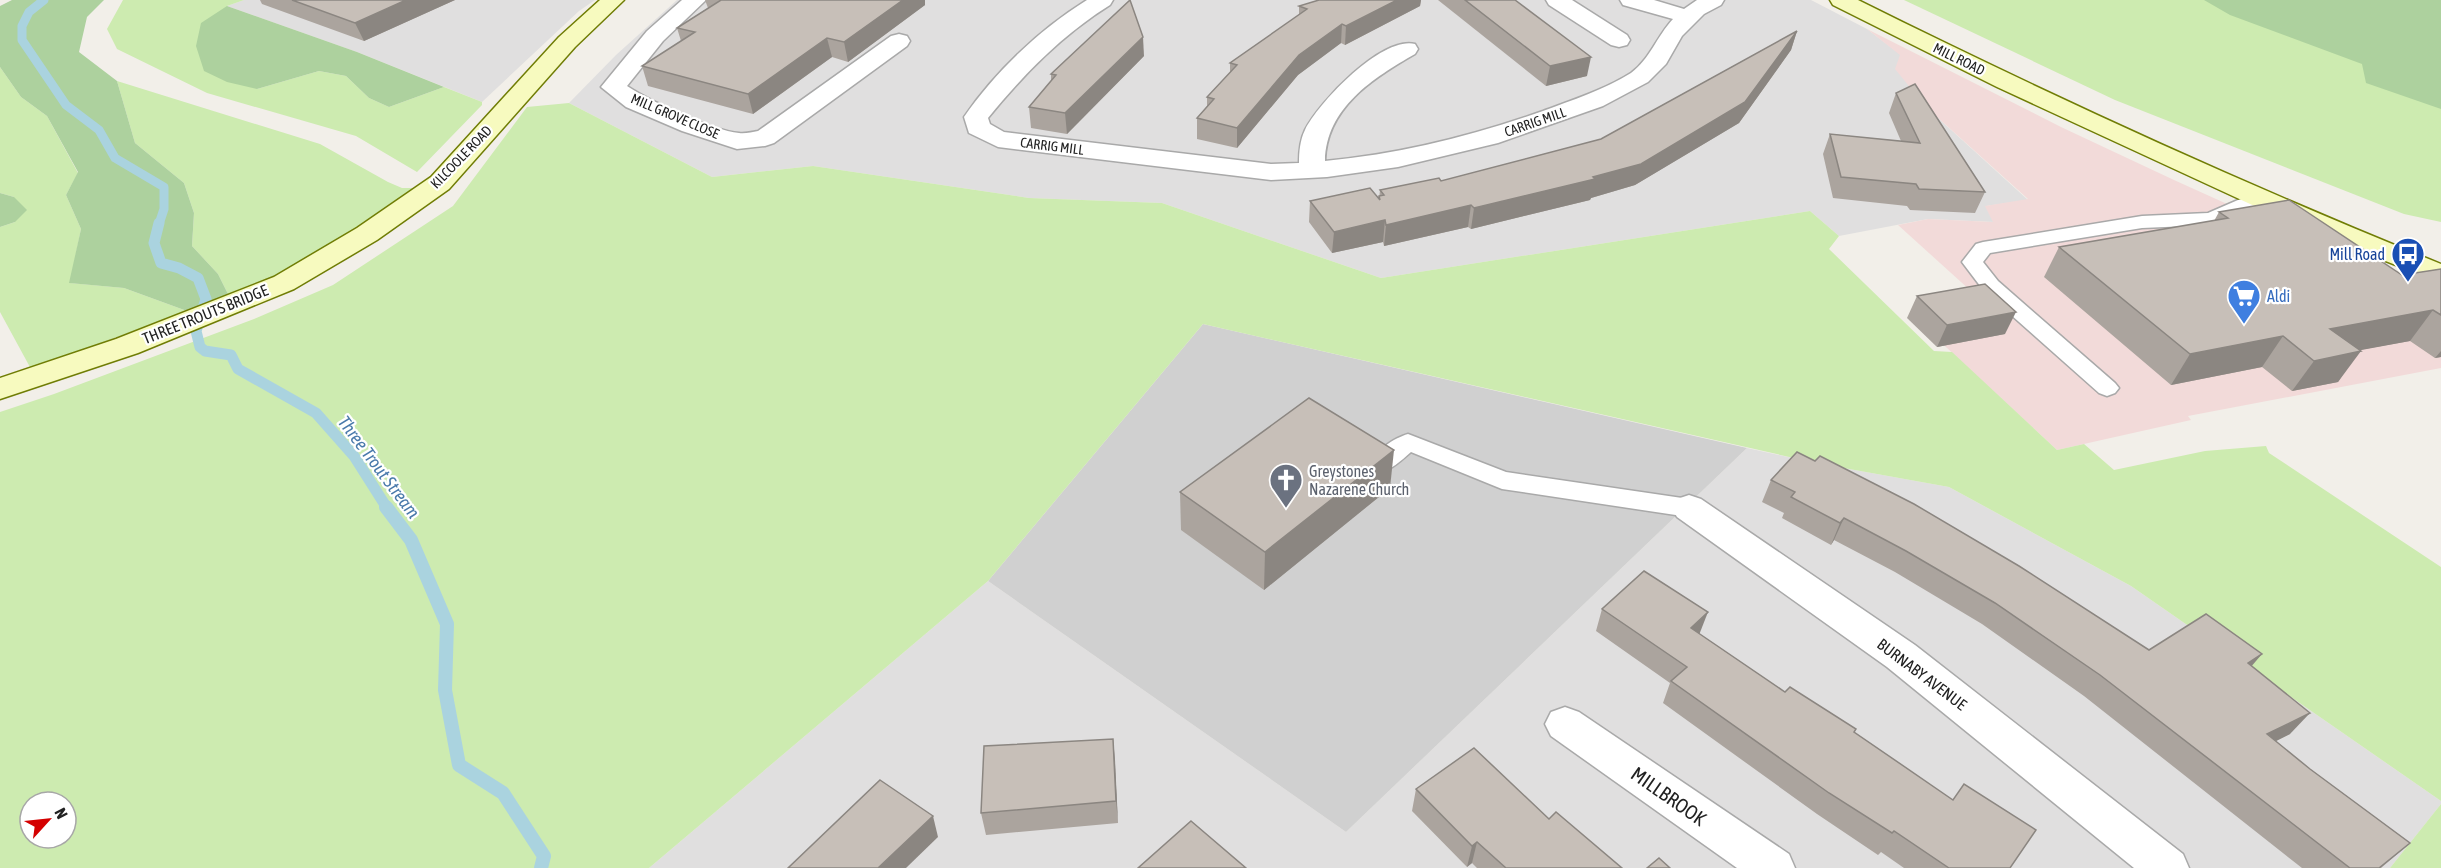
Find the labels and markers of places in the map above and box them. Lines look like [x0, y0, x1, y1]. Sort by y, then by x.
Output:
bus stop icon: Mill Road [2390, 236, 2426, 283]
place label: Mill Road [2329, 245, 2385, 263]
supermarket icon: Aldi [2226, 278, 2262, 325]
place label: Aldi [2267, 287, 2290, 305]
church icon: Greystones Nazarene Church [1268, 462, 1304, 509]
place label: Greystones Nazarene Church [1309, 462, 1409, 498]

